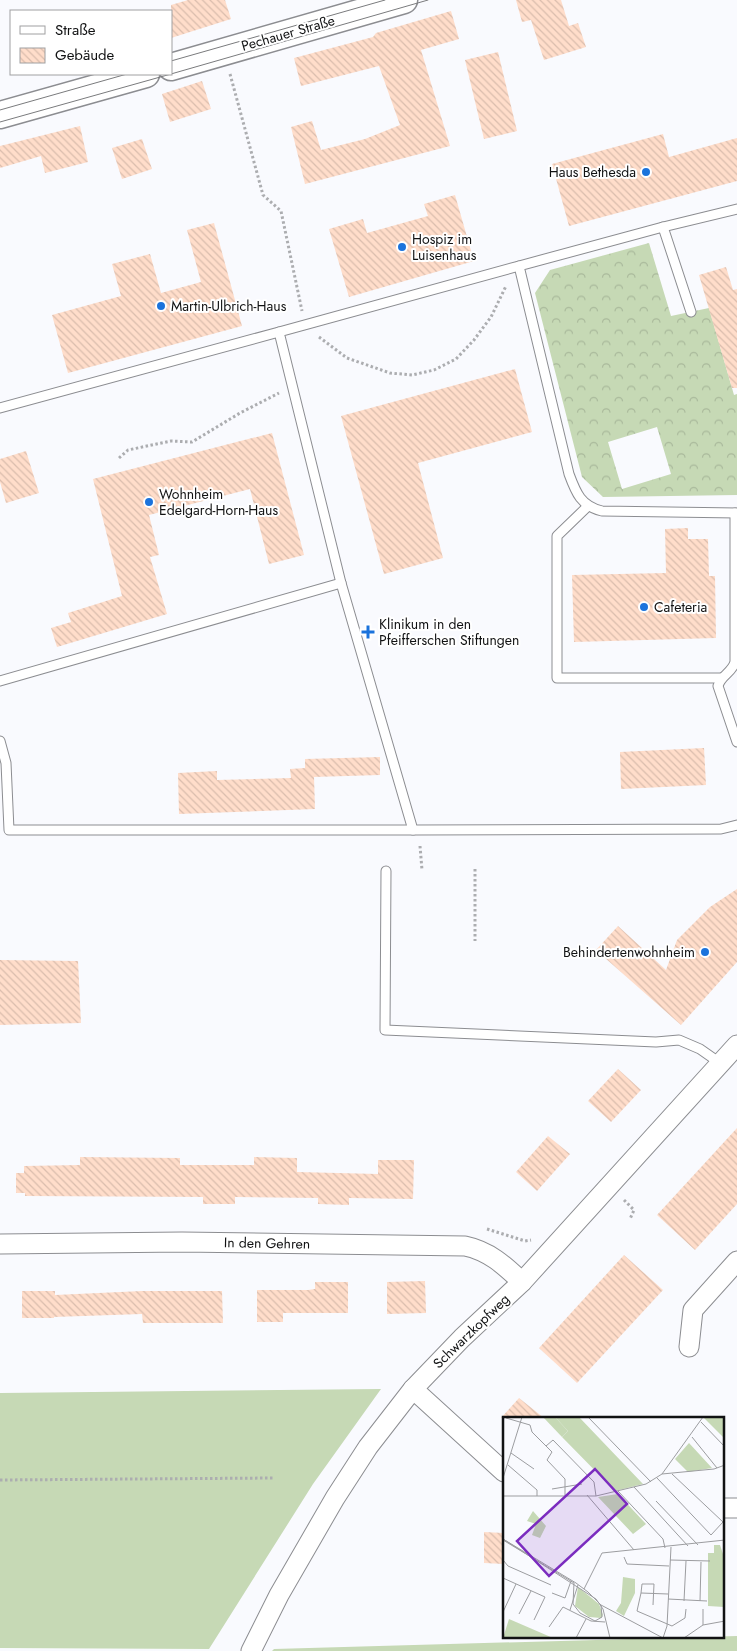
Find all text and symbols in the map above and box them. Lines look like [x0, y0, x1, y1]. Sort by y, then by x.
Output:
legend [10, 10, 172, 75]
street label: Pechauer Straße [239, 10, 337, 56]
text: Straße [55, 19, 96, 41]
text: Gebäude [55, 44, 115, 66]
place label: Haus Bethesda [549, 162, 636, 182]
marker: Haus Bethesda [640, 166, 652, 178]
place label: Hospiz im Luisenhaus [412, 229, 477, 265]
marker: Hospiz im Luisenhaus [396, 241, 408, 253]
place label: Martin-Ulbrich-Haus [171, 296, 287, 316]
marker: Martin-Ulbrich-Haus [155, 300, 167, 312]
place label: Wohnheim Edelgard-Horn-Haus [159, 484, 278, 520]
marker: Wohnheim Edelgard-Horn-Haus [143, 496, 155, 508]
place label: Cafeteria [654, 597, 707, 617]
marker: Cafeteria [638, 601, 650, 613]
place label: Klinikum in den Pfeifferschen Stiftungen [379, 614, 519, 650]
marker: Klinikum in den Pfeifferschen Stiftungen [361, 625, 375, 639]
place label: Behindertenwohnheim [563, 942, 695, 962]
marker: Behindertenwohnheim [699, 946, 711, 958]
street label: In den Gehren [224, 1232, 310, 1254]
street label: Schwarzkopfweg [428, 1289, 514, 1373]
inset map [503, 1417, 724, 1638]

